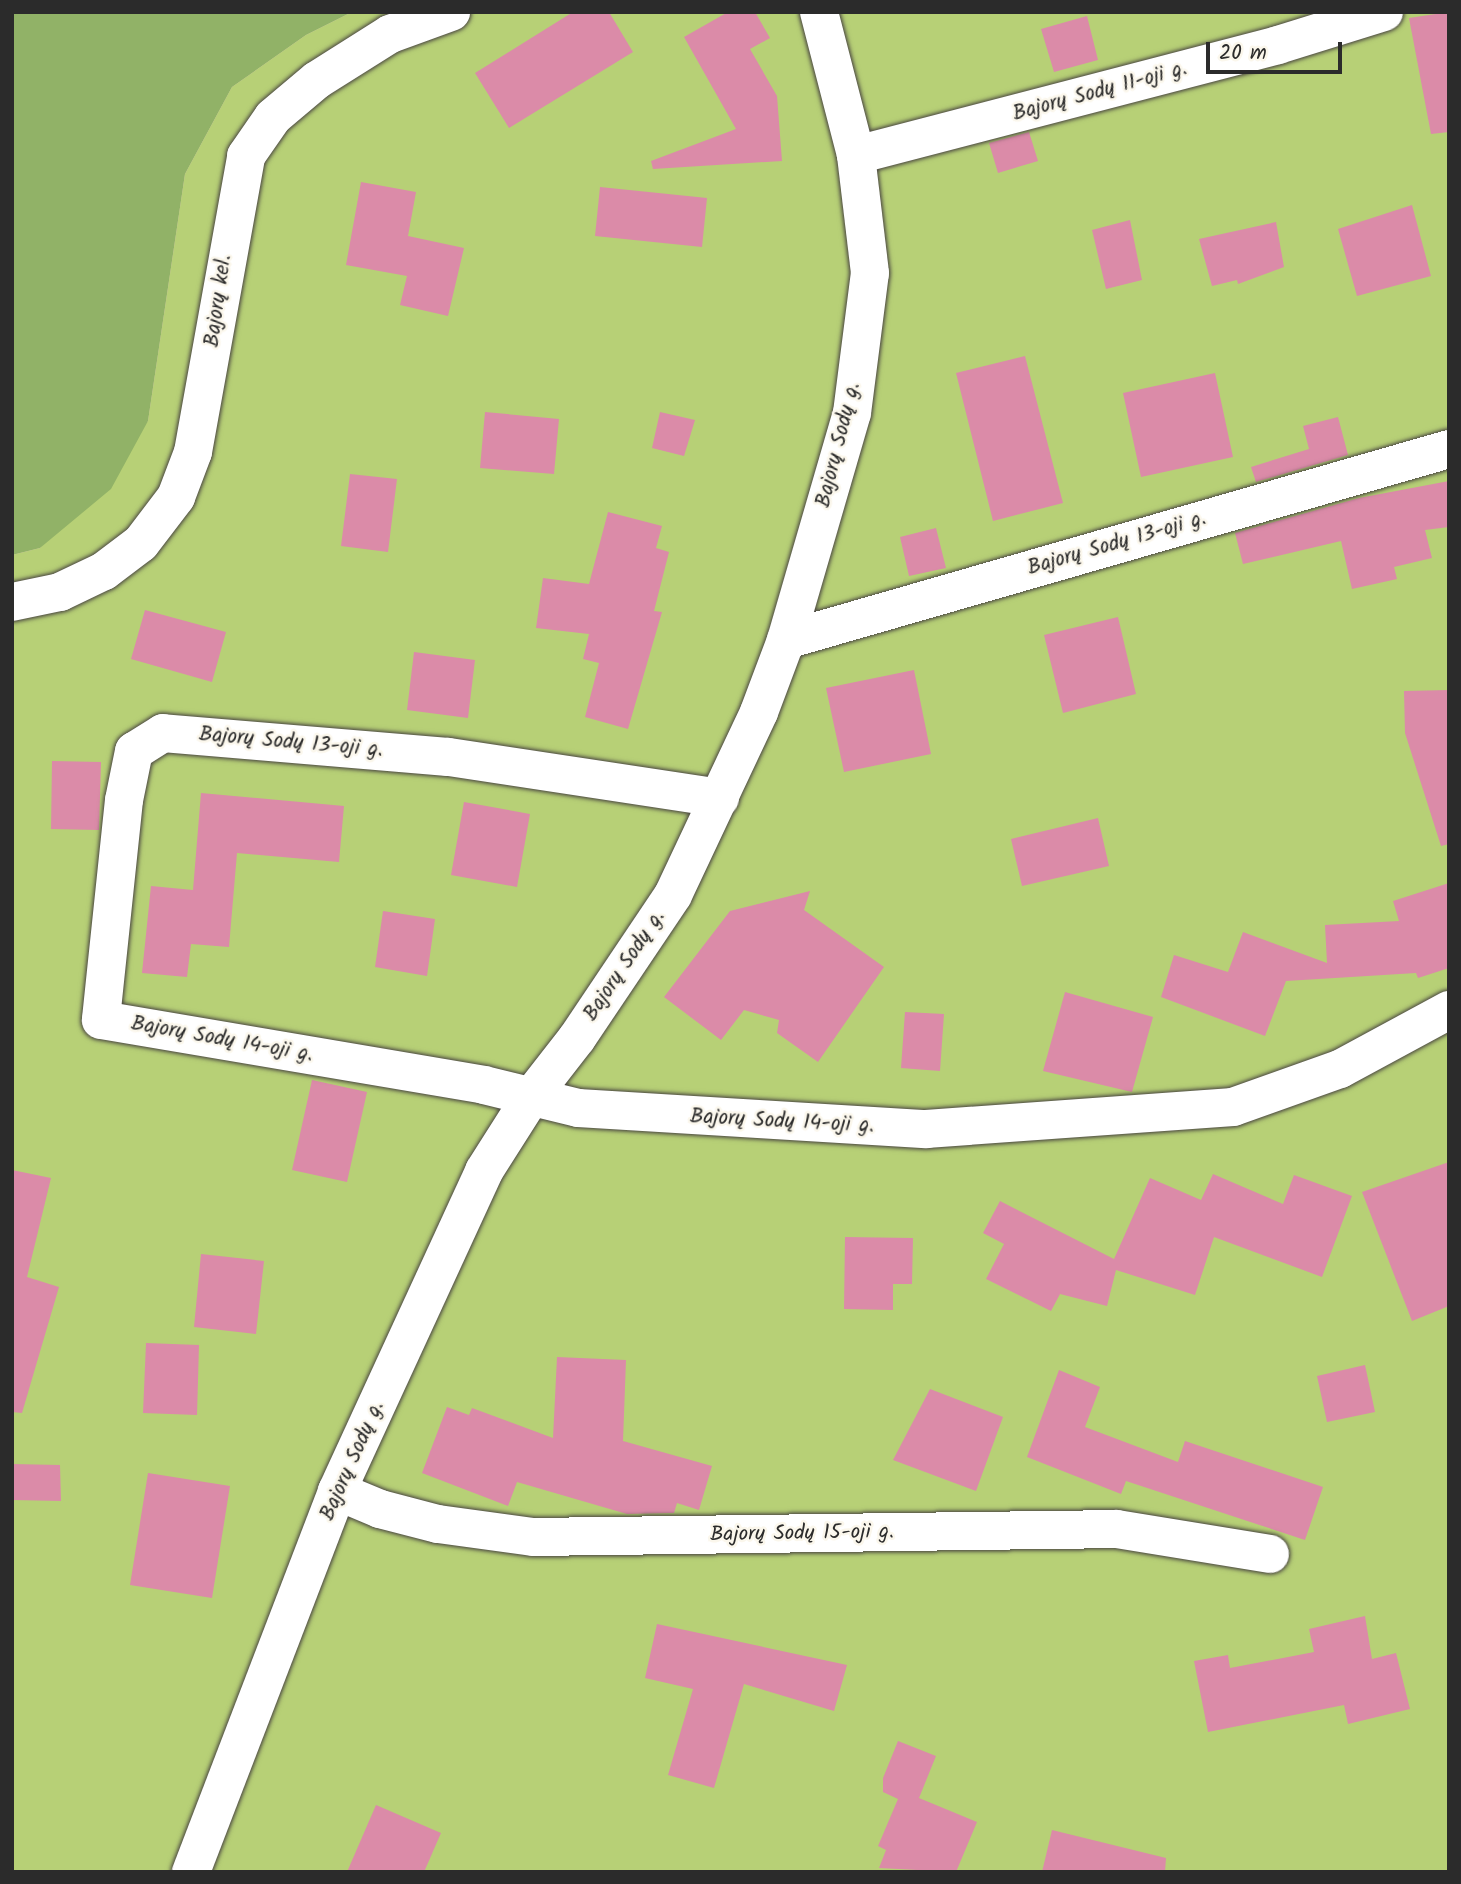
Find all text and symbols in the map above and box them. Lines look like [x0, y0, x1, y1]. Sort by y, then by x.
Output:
scale bar [1209, 28, 1346, 72]
text: 20 m [1219, 37, 1267, 70]
street label: Bajorų Sodų 11-oji g. [1010, 57, 1190, 127]
street label: Bajorų kel. [200, 253, 238, 349]
street label: Bajorų Sodų g. [811, 380, 867, 510]
street label: Bajorų Sodų 13-oji g. [1025, 506, 1209, 582]
street label: Bajorų Sodų 13-oji g. [198, 722, 384, 764]
street label: Bajorų Sodų g. [579, 906, 671, 1026]
street label: Bajorų Sodų 14-oji g. [129, 1012, 315, 1068]
street label: Bajorų Sodų 14-oji g. [689, 1105, 875, 1139]
street label: Bajorų Sodų g. [315, 1397, 391, 1525]
street label: Bajorų Sodų 15-oji g. [710, 1520, 894, 1548]

